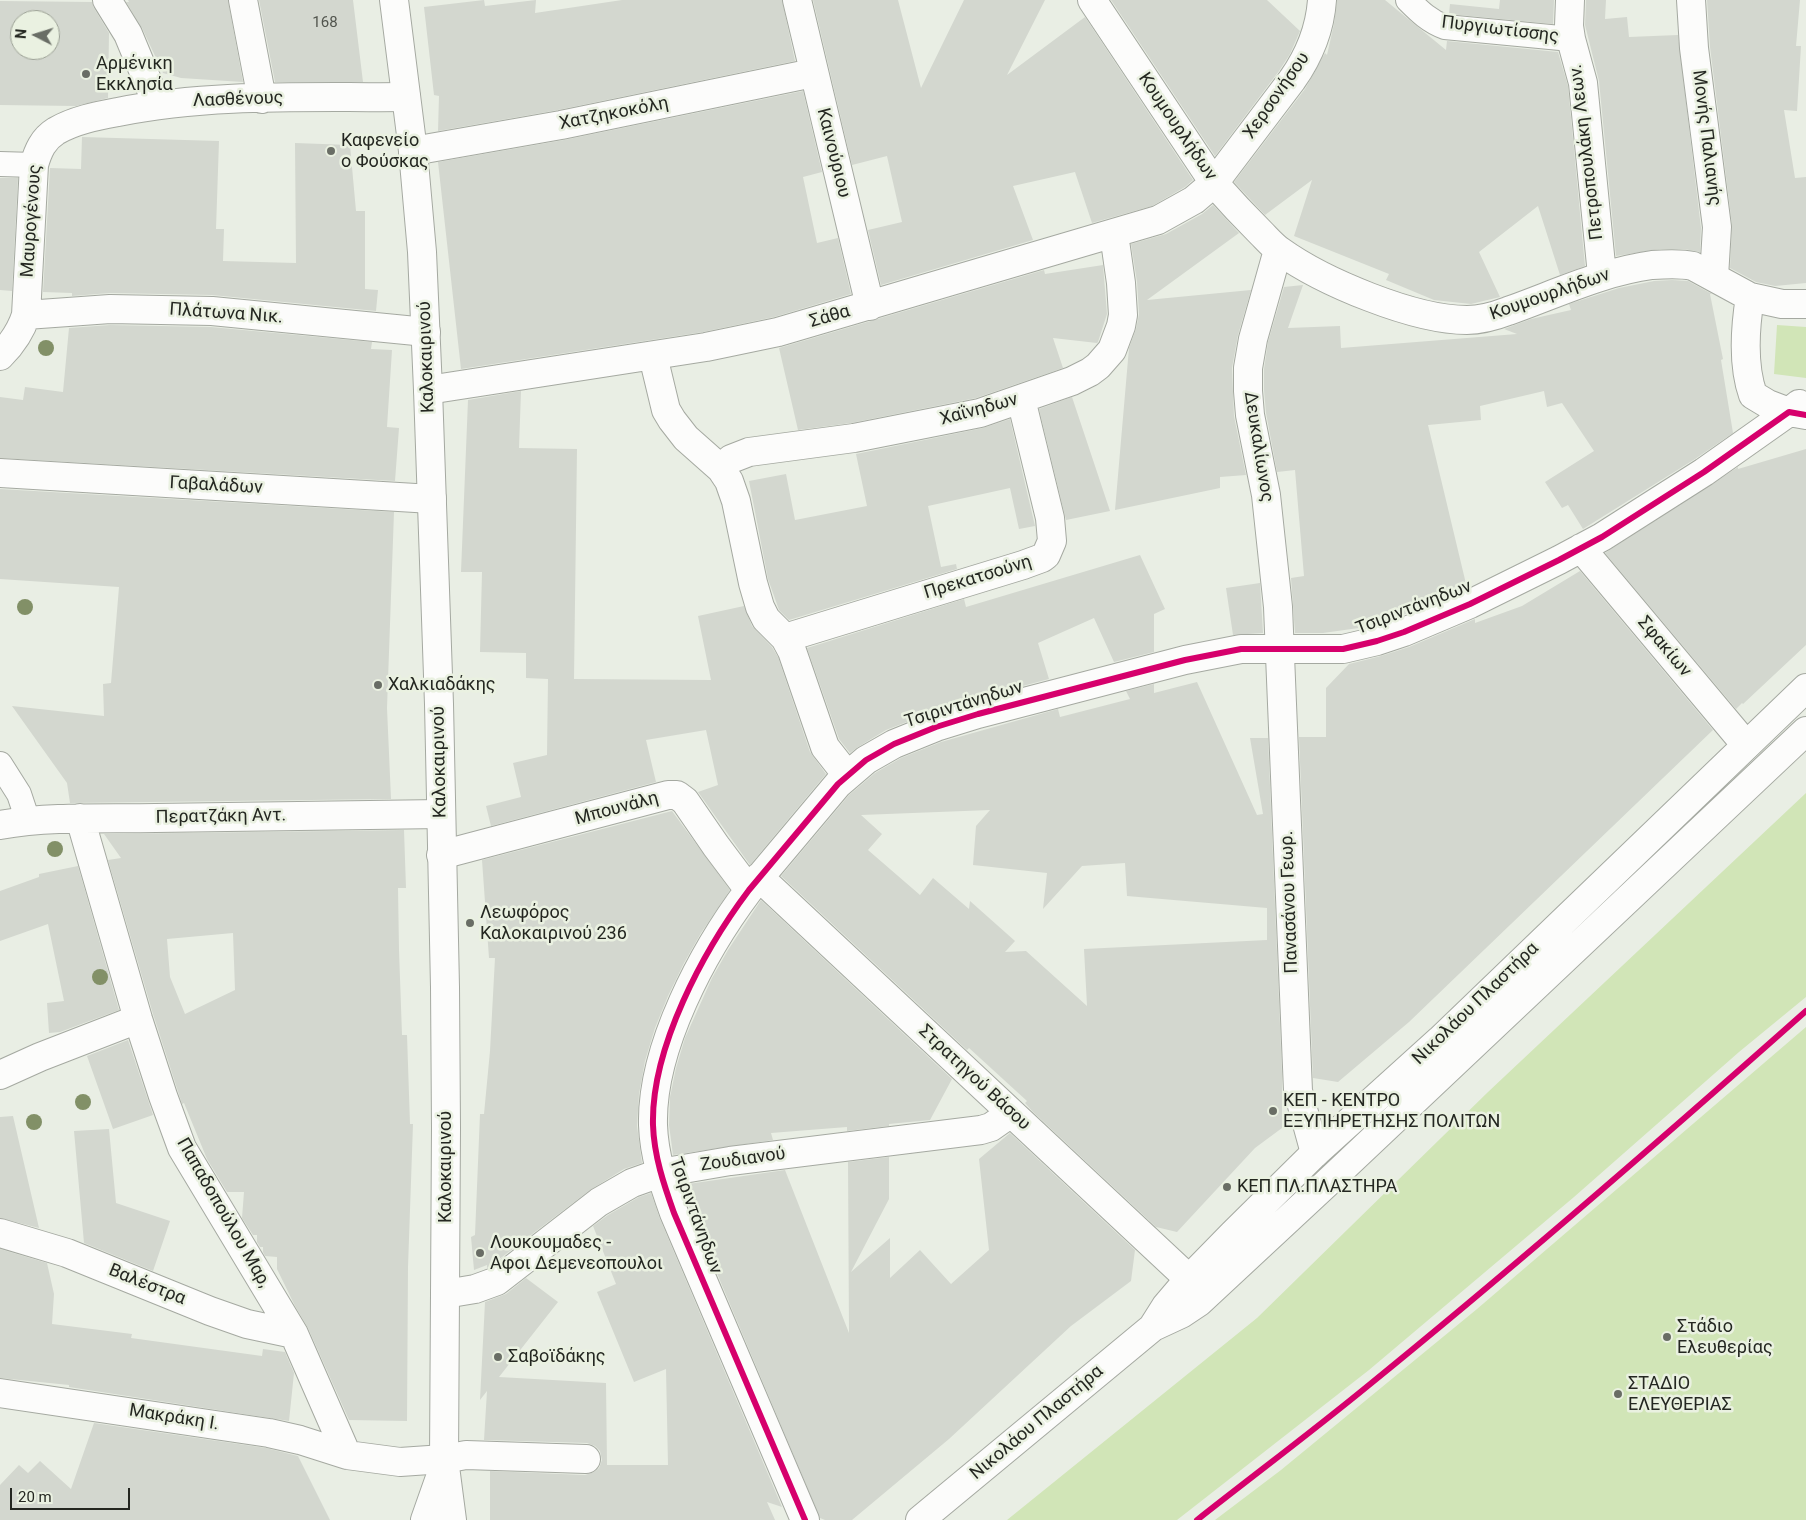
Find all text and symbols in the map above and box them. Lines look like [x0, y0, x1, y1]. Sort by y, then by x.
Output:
north arrow [10, 10, 60, 60]
street label: Πυργιωτίσσης [1440, 12, 1560, 48]
house number: 168 [312, 14, 338, 32]
text: N [13, 28, 29, 39]
street label: Χερσονήσου [1239, 49, 1315, 143]
place label: Αρμένικη Εκκλησία [96, 53, 173, 96]
street label: Πετροπουλάκη Λεων. [1566, 63, 1608, 241]
marker: Αρμένικη Εκκλησία [80, 68, 92, 80]
street label: Κουμουρλήδων [1133, 69, 1221, 185]
street label: Μονής Παλιανής [1687, 69, 1725, 207]
street label: Λασθένους [192, 88, 284, 112]
street label: Χατζηκοκόλη [558, 93, 670, 135]
street label: Καινούριου [811, 106, 855, 200]
place label: Καφενείο ο Φούσκας [341, 130, 429, 172]
marker: Καφενείο ο Φούσκας [325, 145, 337, 157]
street label: Μαυρογένους [17, 164, 47, 278]
street label: Κουμουρλήδων [1487, 264, 1613, 326]
street label: Πλάτωνα Νικ. [168, 299, 284, 329]
street label: Καλοκαιρινού [414, 301, 440, 413]
street label: Σάθα [807, 301, 853, 333]
street label: Χαΐνηδων [938, 389, 1020, 431]
street label: Δευκαλίωνος [1239, 390, 1277, 504]
street label: Γαβαλάδων [169, 473, 263, 499]
street label: Πρεκατσούνη [922, 551, 1034, 605]
street label: Τσιριντάνηδων [1353, 576, 1475, 640]
street label: Σφακίων [1632, 612, 1696, 682]
place label: Χαλκιαδάκης [388, 674, 496, 696]
street label: Τσιριντάνηδων [902, 677, 1026, 733]
marker: Χαλκιαδάκης [372, 679, 384, 691]
street label: Καλοκαιρινού [428, 706, 452, 818]
street label: Μπουνάλη [573, 788, 661, 830]
street label: Περατζάκη Αντ. [156, 805, 286, 829]
street label: Πανασάνου Γεωρ. [1277, 830, 1303, 974]
place label: Λεωφόρος Καλοκαιρινού 236 [480, 902, 627, 944]
marker: Λεωφόρος Καλοκαιρινού 236 [464, 917, 476, 929]
street label: Νικολάου Πλαστήρα [1408, 938, 1544, 1070]
street label: Στρατηγού Βάσου [914, 1021, 1034, 1135]
place label: ΚΕΠ - ΚΕΝΤΡΟ ΕΞΥΠΗΡΕΤΗΣΗΣ ΠΟΛΙΤΩΝ [1283, 1090, 1500, 1132]
marker: ΚΕΠ - ΚΕΝΤΡΟ ΕΞΥΠΗΡΕΤΗΣΗΣ ΠΟΛΙΤΩΝ [1267, 1105, 1279, 1117]
street label: Καλοκαιρινού [435, 1111, 457, 1223]
street label: Παπαδοπούλου Μαρ, [171, 1134, 275, 1292]
street label: Ζουδιανού [699, 1143, 787, 1177]
street label: Τσιριντάνηδων [664, 1155, 726, 1277]
place label: ΚΕΠ ΠΛ.ΠΛΑΣΤΗΡΑ [1237, 1176, 1397, 1198]
marker: ΚΕΠ ΠΛ.ΠΛΑΣΤΗΡΑ [1221, 1181, 1233, 1193]
place label: Λουκουμαδες - Αφοι Δεμενεοπουλοι [490, 1232, 663, 1274]
marker: Λουκουμαδες - Αφοι Δεμενεοπουλοι [474, 1247, 486, 1259]
street label: Βαλέστρα [105, 1260, 189, 1310]
place label: Στάδιο Ελευθερίας [1677, 1316, 1773, 1358]
marker: Στάδιο Ελευθερίας [1661, 1331, 1673, 1343]
place label: Σαβοϊδάκης [508, 1346, 606, 1368]
marker: Σαβοϊδάκης [492, 1351, 504, 1363]
street label: Νικολάου Πλαστήρα [966, 1361, 1108, 1485]
place label: ΣΤΑΔΙΟ ΕΛΕΥΘΕΡΙΑΣ [1628, 1373, 1732, 1416]
marker: ΣΤΑΔΙΟ ΕΛΕΥΘΕΡΙΑΣ [1612, 1388, 1624, 1400]
street label: Μακράκη Ι. [128, 1400, 220, 1436]
scale bar [12, 1478, 132, 1510]
text: 20 m [18, 1488, 52, 1506]

